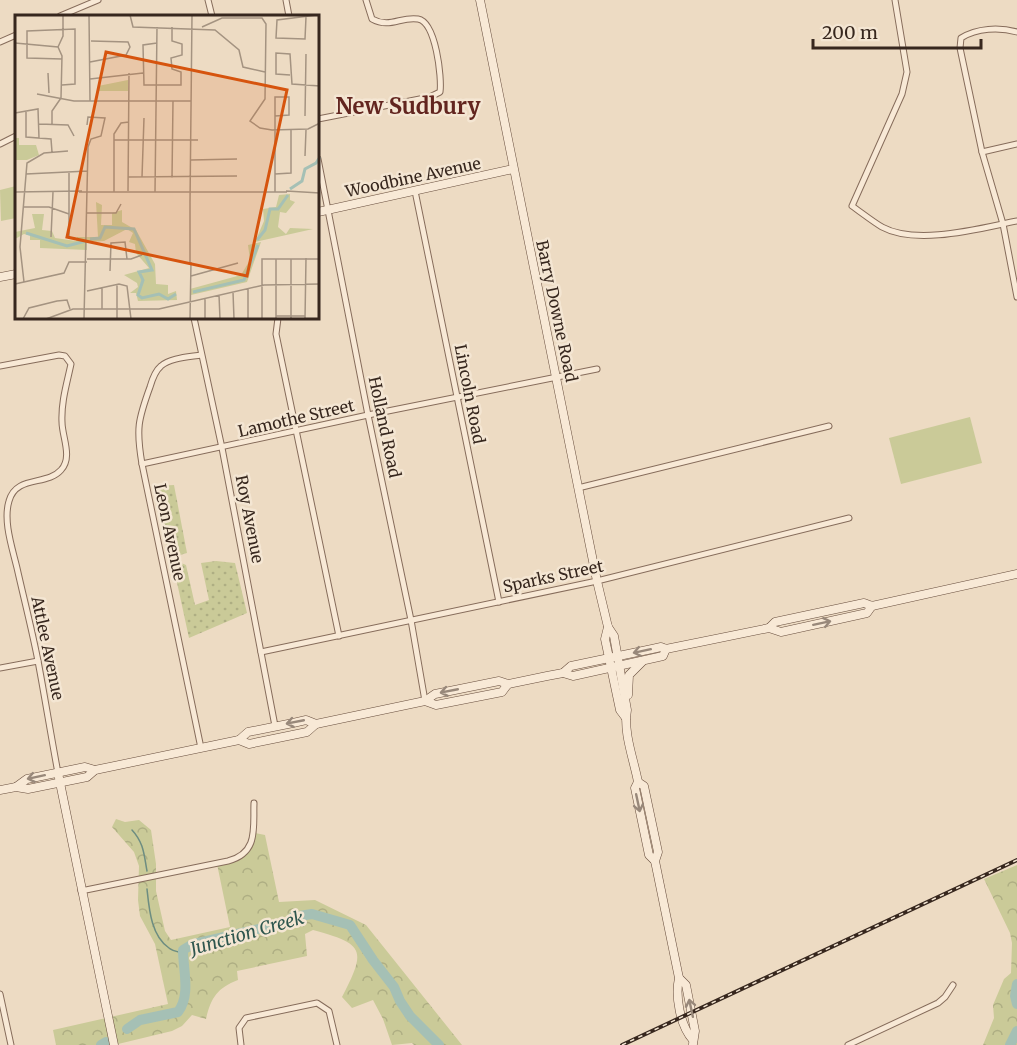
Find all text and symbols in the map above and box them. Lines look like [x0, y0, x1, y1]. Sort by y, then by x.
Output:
scale bar [813, 12, 981, 50]
inset map [15, 15, 320, 320]
text: 200 m [822, 21, 878, 44]
district label: New Sudbury [335, 92, 481, 120]
street label: Woodbine Avenue [342, 153, 483, 201]
street label: Barry Downe Road [532, 238, 582, 384]
street label: Lincoln Road [451, 343, 490, 446]
street label: Holland Road [364, 374, 406, 480]
street label: Lamothe Street [236, 395, 357, 441]
street label: Roy Avenue [232, 473, 268, 565]
street label: Leon Avenue [150, 482, 190, 582]
street label: Sparks Street [501, 555, 606, 596]
street label: Attlee Avenue [27, 593, 69, 702]
one-way arrow [812, 617, 831, 628]
one-way arrow [633, 646, 652, 657]
one-way arrow [440, 686, 459, 697]
one-way arrow [286, 717, 306, 728]
one-way arrow [26, 772, 45, 784]
one-way arrow [633, 793, 644, 812]
water label: Junction Creek [186, 906, 307, 961]
one-way arrow [685, 999, 696, 1018]

